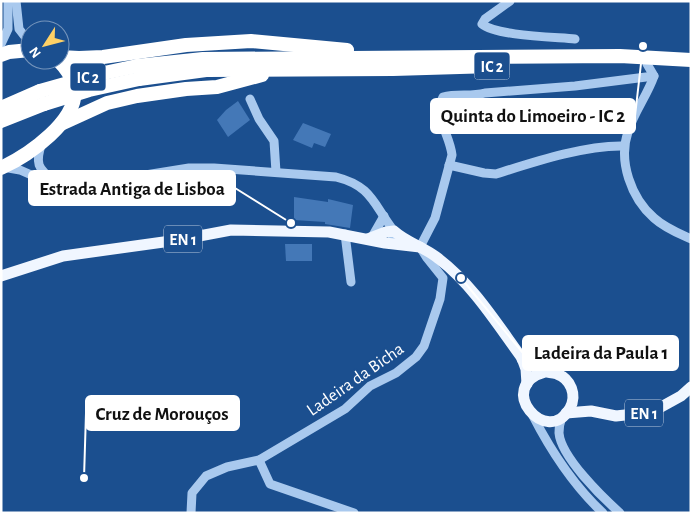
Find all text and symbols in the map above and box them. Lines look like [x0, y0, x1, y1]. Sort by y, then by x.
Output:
north arrow [20, 20, 70, 70]
text: N [27, 44, 44, 60]
road number: IC 2 [474, 52, 510, 80]
road number: IC 2 [70, 64, 106, 90]
callout: Quinta do Limoeiro - IC 2 [431, 99, 635, 133]
text: Quinta do Limoeiro - IC 2 [441, 107, 625, 126]
callout: Estrada Antiga de Lisboa [29, 171, 235, 205]
text: Estrada Antiga de Lisboa [39, 180, 225, 199]
road number: EN 1 [164, 225, 202, 252]
callout: Ladeira da Paula 1 [523, 336, 678, 370]
street label: Ladeira da Bicha [304, 340, 407, 420]
text: Ladeira da Paula 1 [534, 344, 668, 363]
callout: Cruz de Morouços [86, 396, 239, 430]
road number: EN 1 [625, 399, 663, 426]
text: Cruz de Morouços [96, 405, 228, 424]

